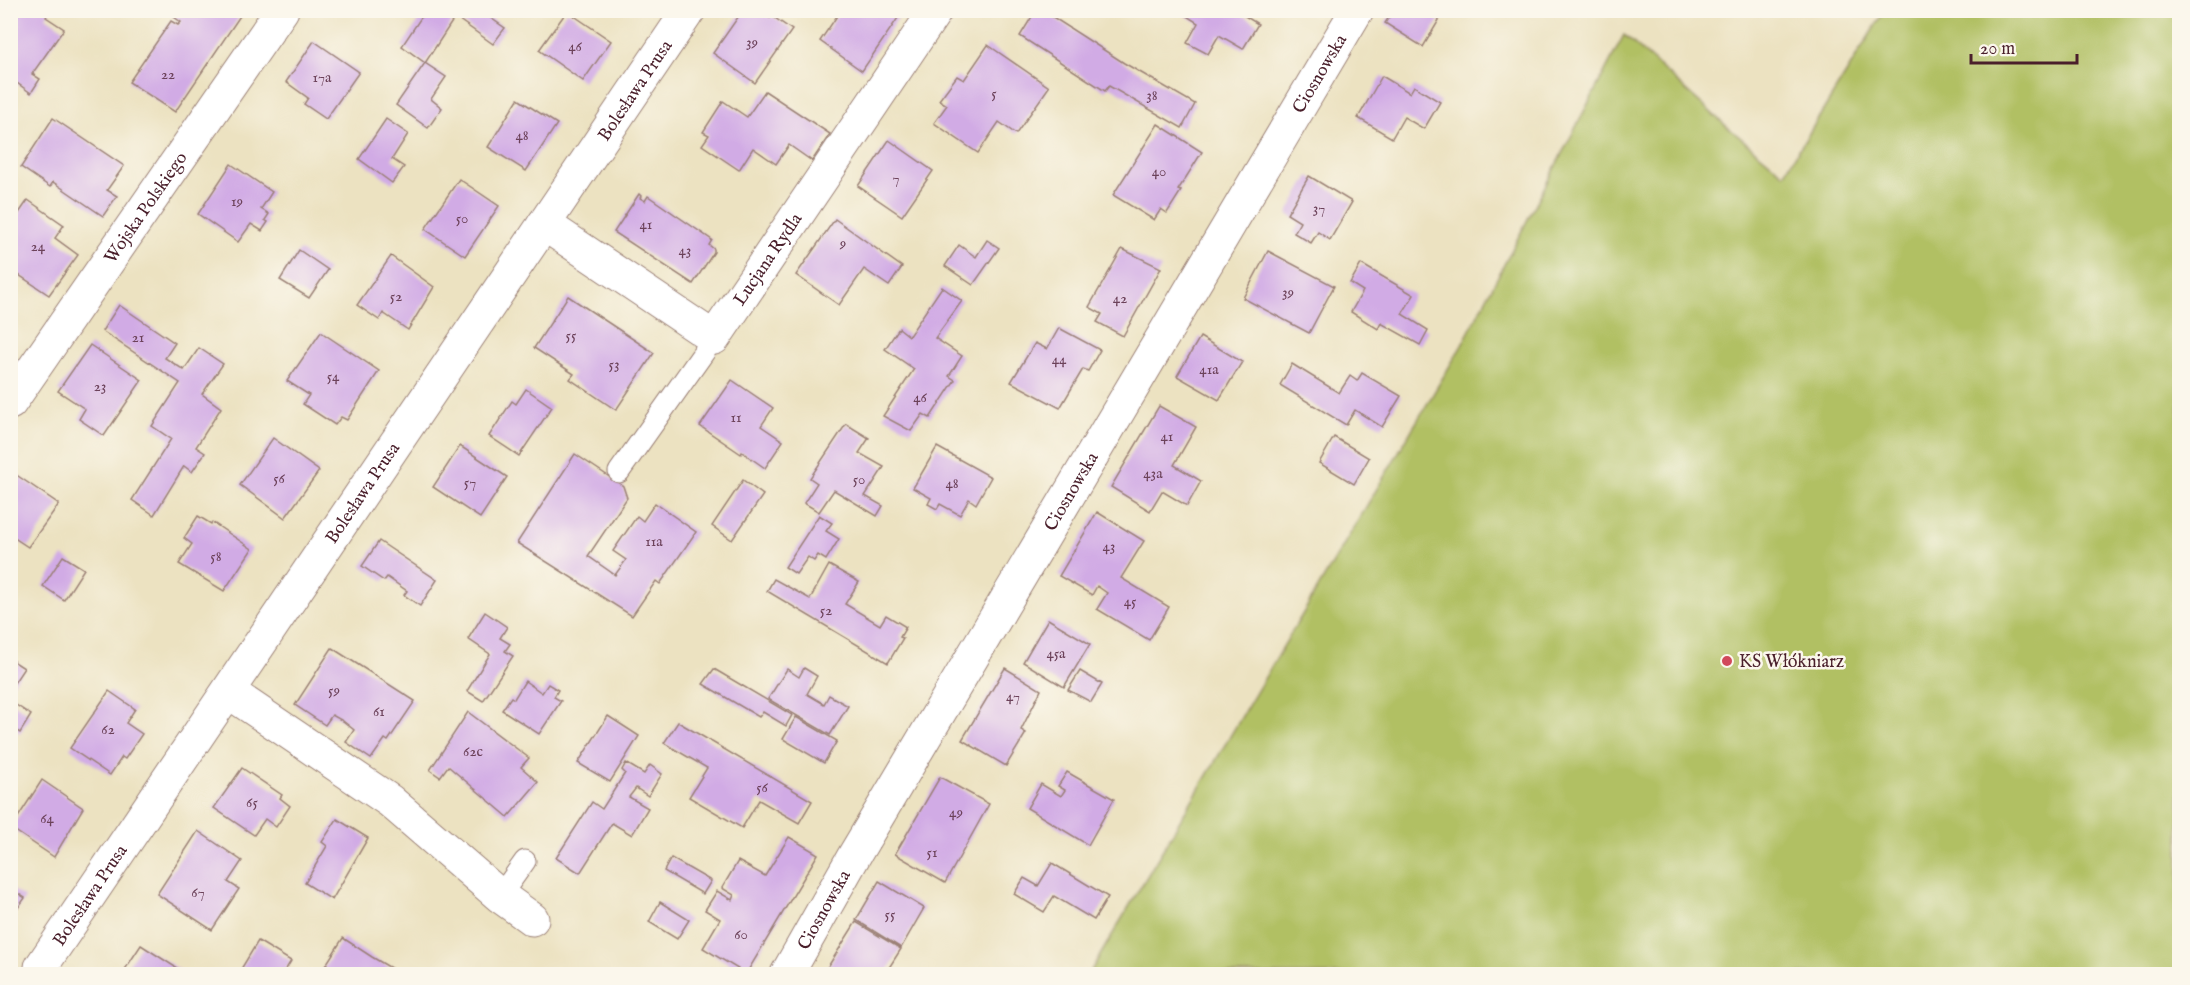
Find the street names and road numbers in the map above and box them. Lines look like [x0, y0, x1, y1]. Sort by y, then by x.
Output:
street label: Ciosnowska [1288, 30, 1353, 118]
street label: Bolesława Prusa [593, 36, 678, 146]
street label: Wojska Polskiego [100, 148, 194, 269]
street label: Lucjana Rydla [729, 209, 808, 311]
street label: Bolesława Prusa [321, 438, 406, 549]
street label: Ciosnowska [1040, 448, 1105, 536]
street label: Bolesława Prusa [48, 841, 133, 951]
street label: Ciosnowska [793, 866, 857, 954]

